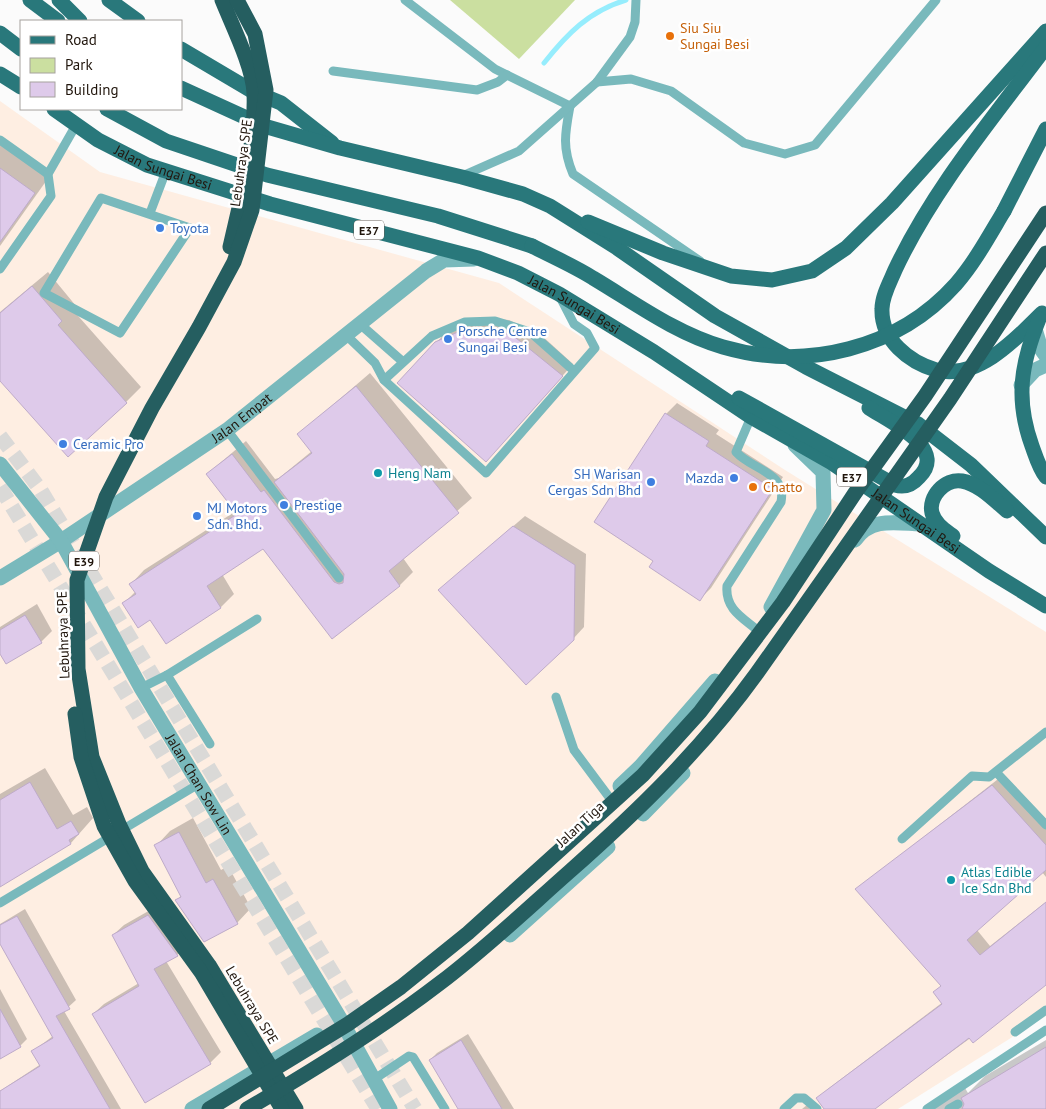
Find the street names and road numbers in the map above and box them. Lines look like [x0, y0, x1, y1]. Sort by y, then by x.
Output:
street label: Lebuhraya SPE [226, 118, 256, 208]
street label: Jalan Sungai Besi [110, 140, 214, 194]
road number: E37 [354, 220, 384, 240]
street label: Jalan Sungai Besi [525, 270, 623, 338]
street label: Jalan Empat [207, 389, 276, 447]
road number: E37 [837, 468, 867, 487]
street label: Jalan Sungai Besi [868, 484, 964, 558]
road number: E39 [69, 552, 99, 570]
street label: Lebuhraya SPE [52, 591, 74, 679]
street label: Jalan Chan Sow Lin [161, 730, 236, 838]
street label: Jalan Tiga [552, 797, 608, 851]
street label: Lebuhraya SPE [222, 963, 282, 1047]

